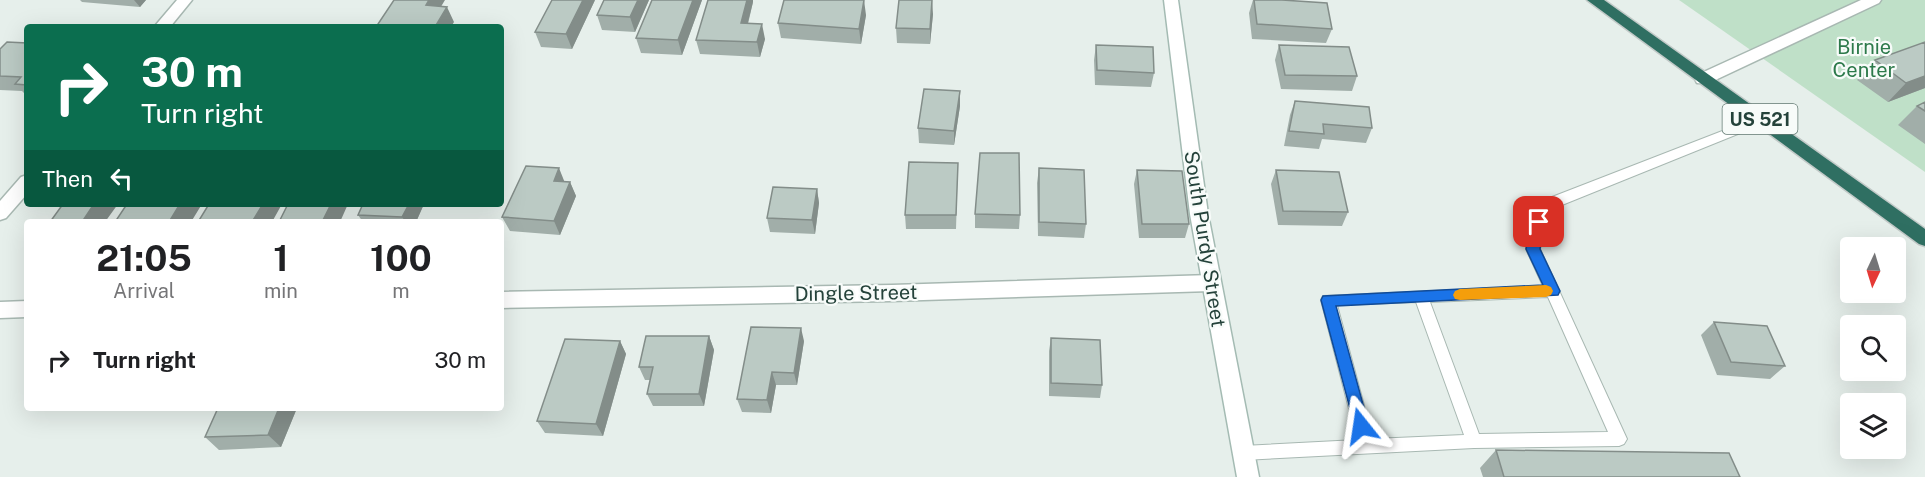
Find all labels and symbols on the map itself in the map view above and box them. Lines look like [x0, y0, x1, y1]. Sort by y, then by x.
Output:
park label: Birnie Center [1833, 35, 1896, 82]
road number: US 521 [1722, 104, 1798, 134]
street label: South Purdy Street [1179, 149, 1231, 329]
pin [1513, 196, 1564, 247]
north arrow [1840, 237, 1906, 303]
street label: Dingle Street [794, 280, 918, 306]
position arrow [1329, 394, 1393, 458]

